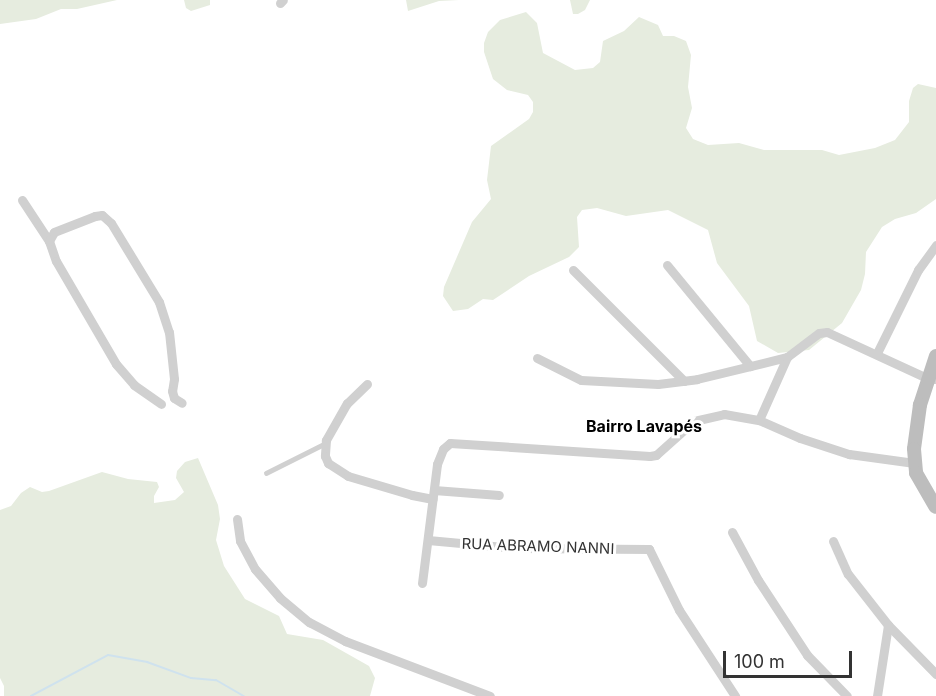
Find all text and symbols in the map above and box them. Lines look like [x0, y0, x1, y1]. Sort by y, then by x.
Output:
district label: Bairro Lavapés [586, 416, 702, 436]
street label: RUA ABRAMO NANNI [461, 534, 615, 558]
scale bar [726, 639, 855, 677]
text: 100 m [734, 651, 785, 672]

